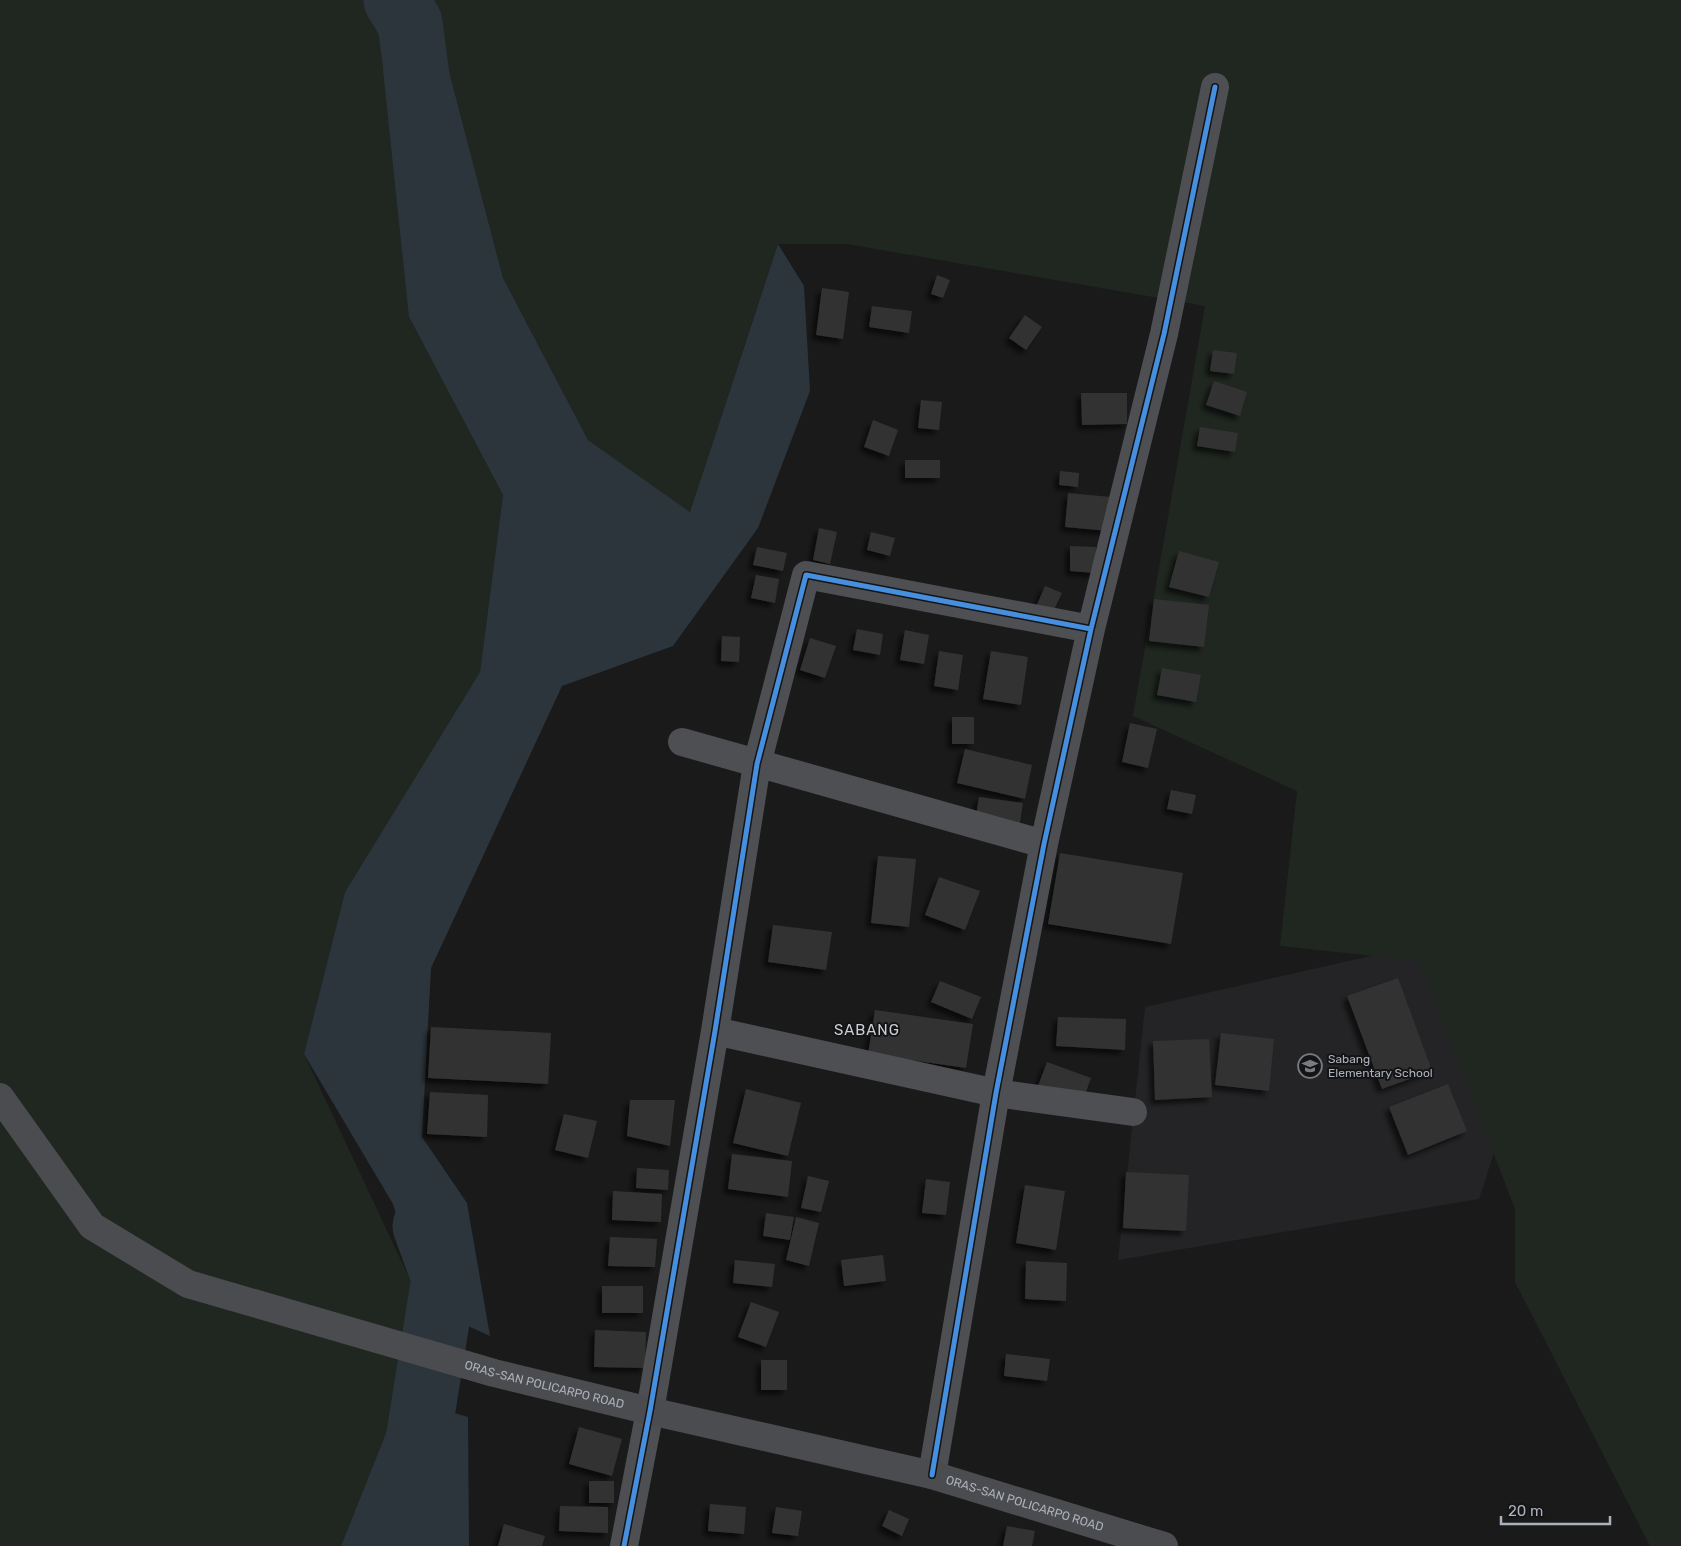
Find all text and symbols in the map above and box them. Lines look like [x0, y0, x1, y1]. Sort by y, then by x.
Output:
district label: SABANG [834, 1021, 900, 1039]
place label: Sabang Elementary School [1328, 1052, 1433, 1080]
school or university icon: Sabang Elementary School [1297, 1053, 1323, 1079]
street label: ORAS-SAN POLICARPO ROAD [463, 1358, 626, 1411]
street label: ORAS-SAN POLICARPO ROAD [944, 1473, 1105, 1534]
scale bar [1501, 1494, 1610, 1526]
text: 20 m [1508, 1502, 1543, 1520]

